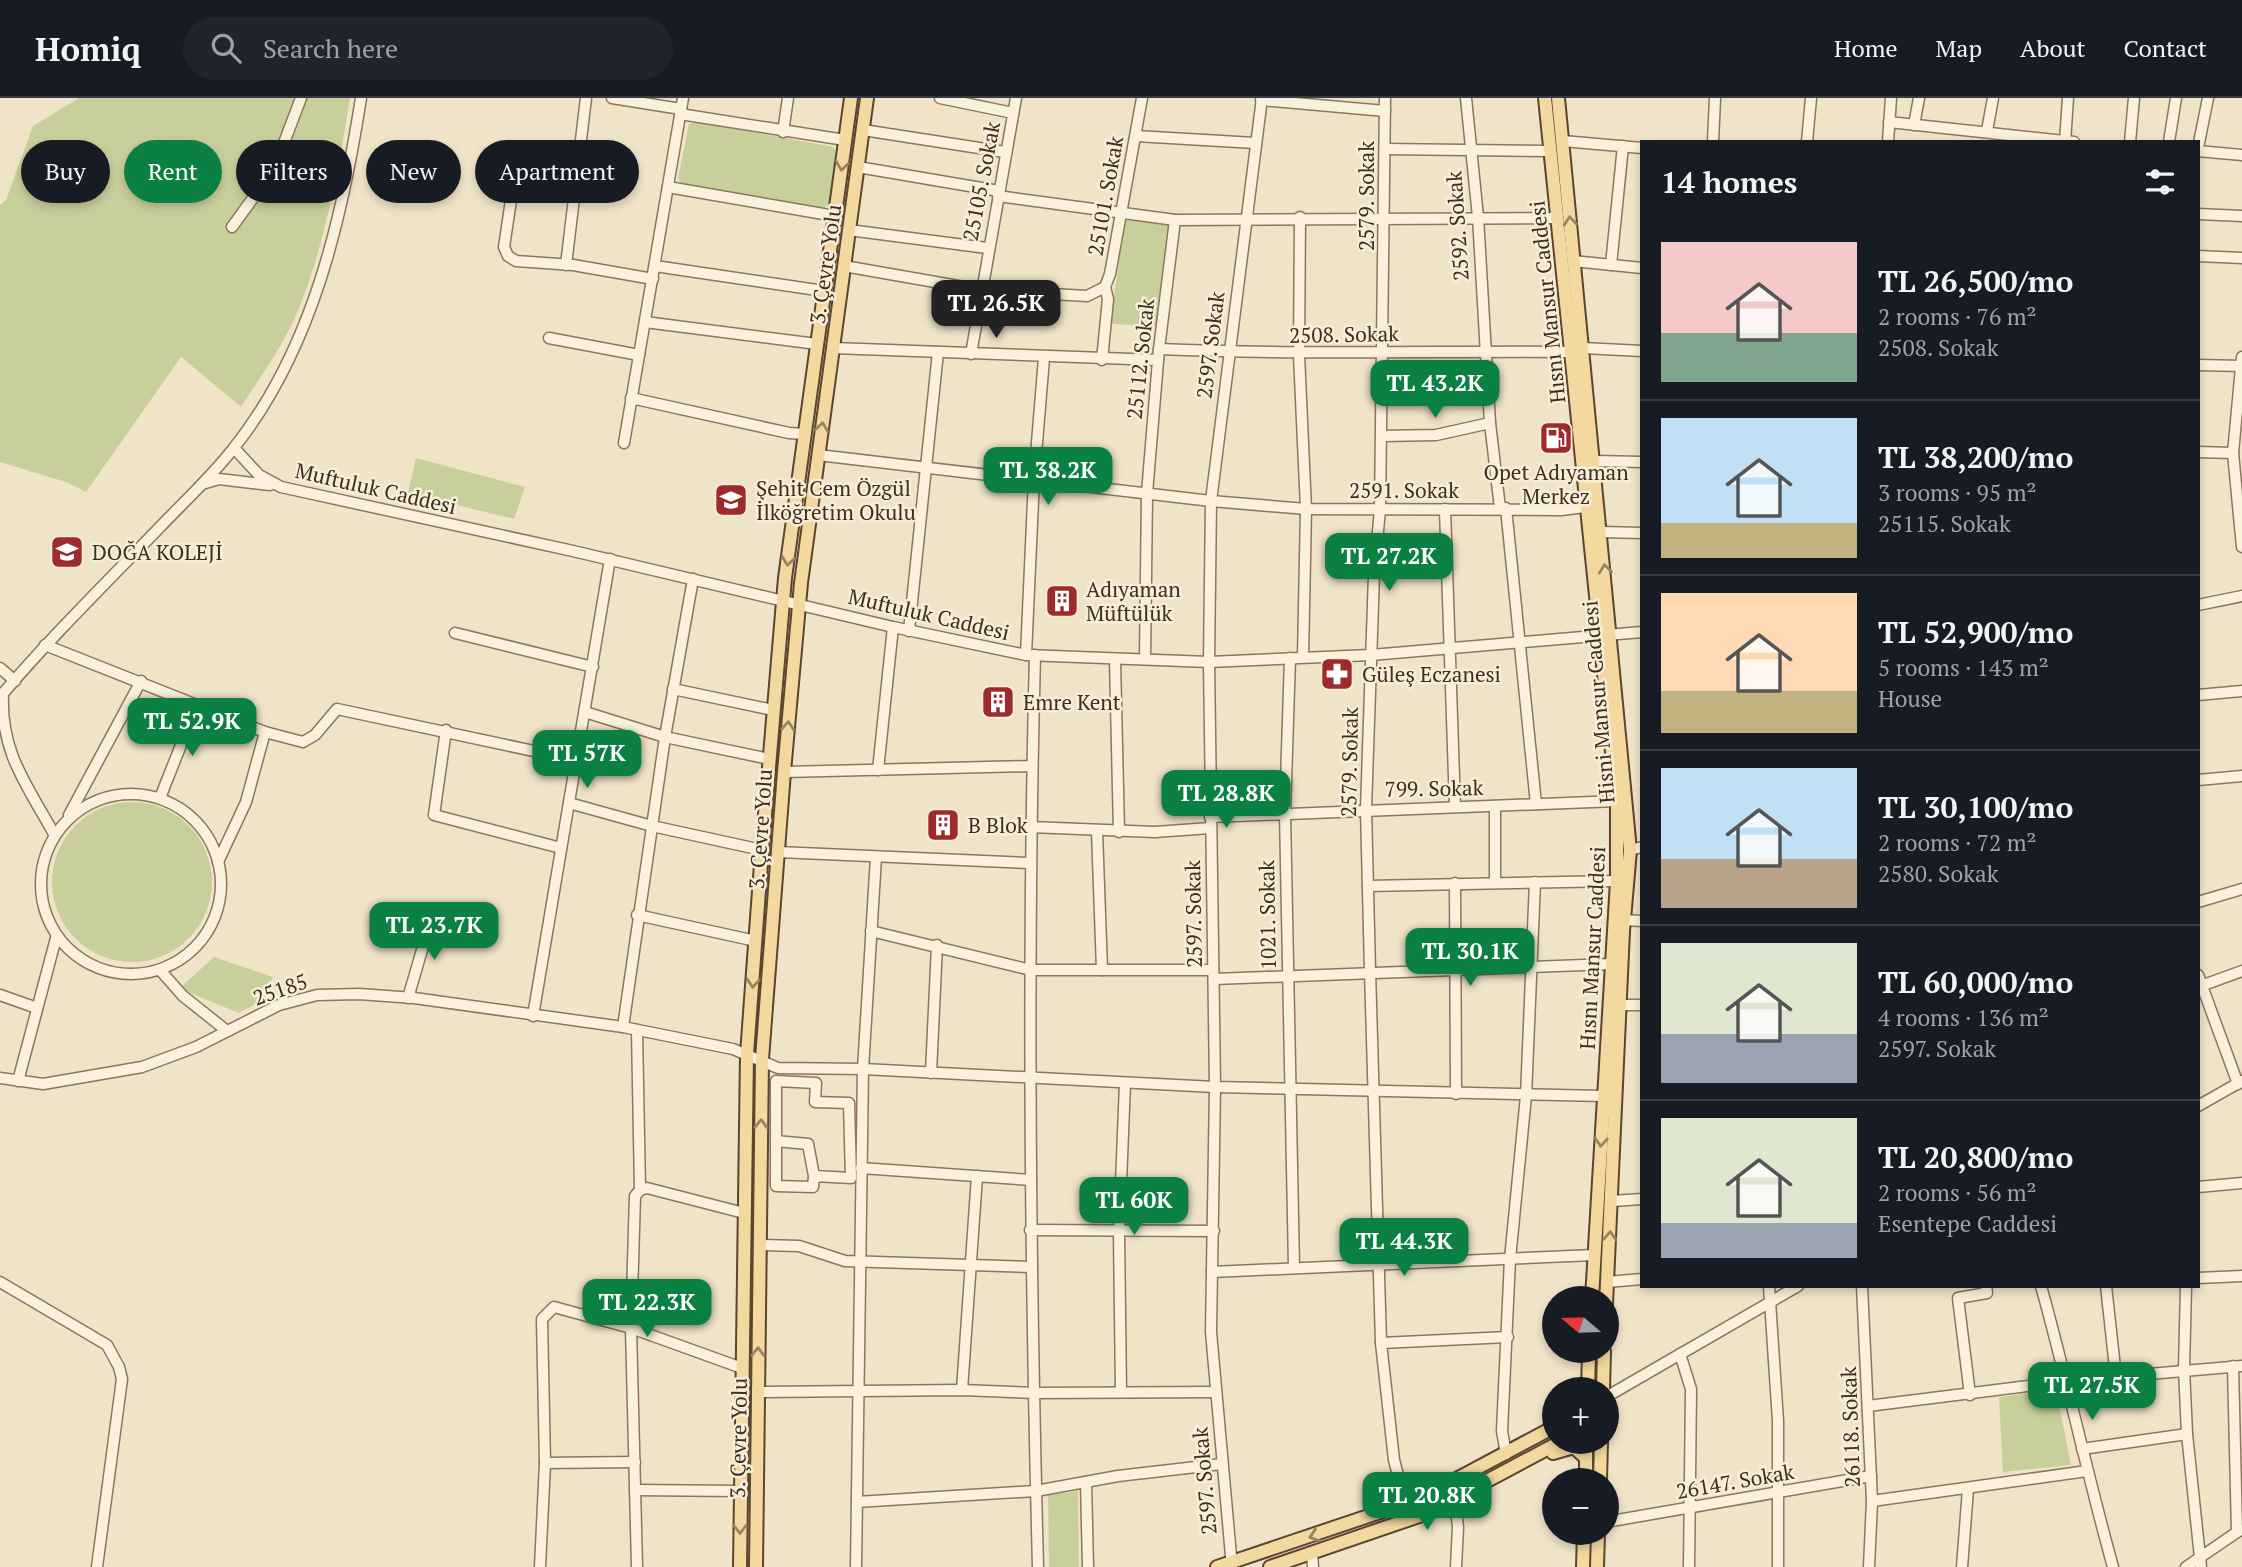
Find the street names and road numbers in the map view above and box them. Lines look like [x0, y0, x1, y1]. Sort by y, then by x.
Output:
street label: 25105. Sokak [956, 119, 1006, 243]
street label: 25101. Sokak [1081, 134, 1129, 258]
street label: 2579. Sokak [1352, 141, 1380, 251]
street label: 2592. Sokak [1439, 170, 1475, 282]
street label: Hısnı Mansur Caddesi [1522, 199, 1572, 405]
street label: 3. Çevre Yolu [803, 202, 847, 326]
street label: 2597. Sokak [1190, 290, 1230, 400]
street label: 25112. Sokak [1120, 297, 1160, 421]
street label: 2508. Sokak [1289, 319, 1399, 349]
street label: Muftuluk Caddesi [293, 456, 459, 520]
street label: 2591. Sokak [1349, 476, 1459, 504]
street label: Muftuluk Caddesi [846, 582, 1012, 646]
street label: Hisni Mansur Caddesi [1575, 599, 1621, 805]
street label: 2579. Sokak [1334, 707, 1364, 817]
street label: 3. Çevre Yolu [742, 768, 778, 890]
street label: 799. Sokak [1384, 773, 1484, 803]
street label: Hısnı Mansur Caddesi [1573, 846, 1611, 1050]
street label: 2597. Sokak [1178, 860, 1208, 968]
street label: 1021. Sokak [1252, 860, 1282, 970]
street label: 25185 [249, 967, 311, 1011]
street label: 26118. Sokak [1834, 1366, 1866, 1488]
street label: 3. Çevre Yolu [723, 1378, 753, 1498]
street label: 2597. Sokak [1185, 1426, 1223, 1536]
street label: 26147. Sokak [1674, 1457, 1796, 1505]

